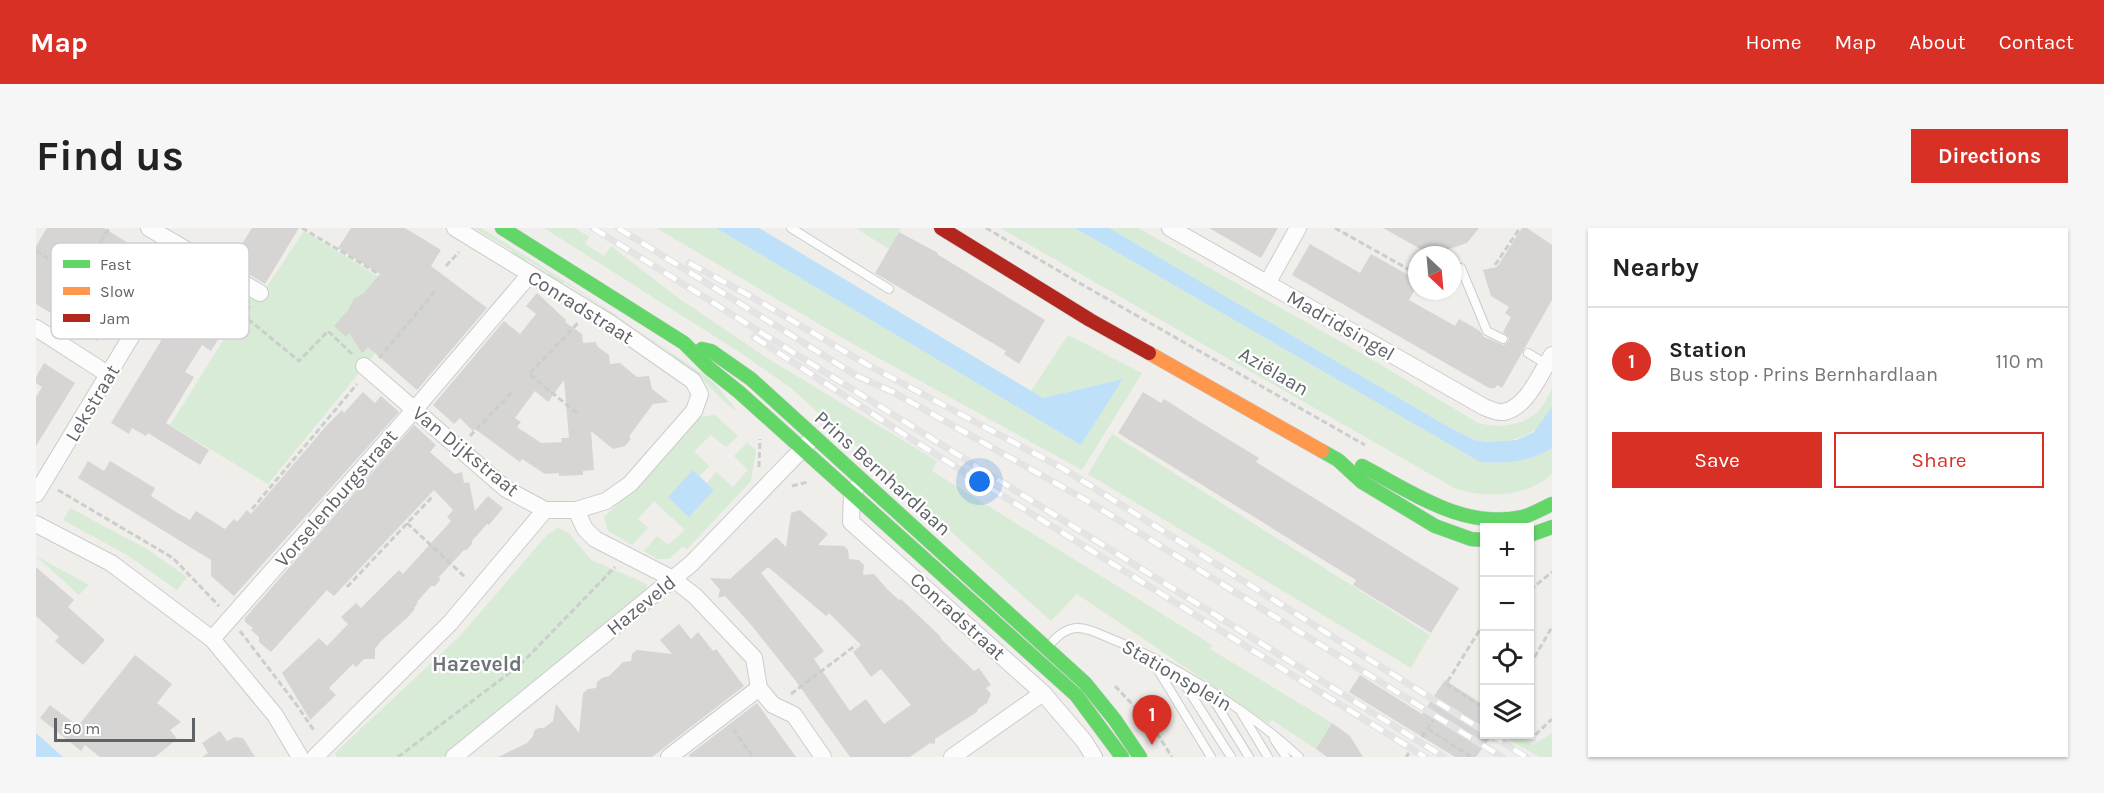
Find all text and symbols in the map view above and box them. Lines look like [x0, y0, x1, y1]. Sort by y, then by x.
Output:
text: Map [30, 26, 88, 59]
text: Home [1746, 30, 1802, 54]
text: Map [1835, 30, 1876, 54]
text: About [1909, 30, 1966, 54]
text: Contact [1999, 30, 2074, 54]
button: Directions [1911, 129, 2068, 183]
text: Find us [36, 131, 184, 181]
legend [51, 243, 249, 339]
north arrow [1408, 246, 1462, 300]
text: Nearby [1612, 252, 1699, 283]
text: Fast [100, 255, 131, 274]
street label: Conradstraat [524, 266, 638, 349]
text: Slow [100, 282, 135, 301]
street label: Madridsingel [1283, 285, 1399, 366]
text: Jam [100, 309, 130, 328]
text: Station [1669, 337, 1747, 363]
street label: Aziëlaan [1235, 342, 1313, 401]
text: 1 [1628, 350, 1635, 373]
text: 110 m [1995, 350, 2044, 373]
street label: Lekstraat [61, 360, 125, 446]
text: Bus stop · Prins Bernhardlaan [1669, 363, 1938, 386]
street label: Van Dijkstraat [408, 402, 524, 502]
street label: Prins Bernhardlaan [810, 406, 956, 541]
street label: Vorselenburgstraat [270, 425, 403, 572]
button: Save [1612, 432, 1822, 488]
button: Share [1834, 432, 2044, 488]
your location [965, 467, 994, 496]
map controls [1480, 523, 1534, 739]
button: + [1480, 523, 1534, 577]
street label: Conradstraat [905, 568, 1010, 665]
street label: Hazeveld [602, 571, 680, 640]
button: − [1480, 577, 1534, 631]
button: locate [1480, 631, 1534, 685]
street label: Stationsplein [1118, 635, 1236, 716]
district label: Hazeveld [432, 652, 522, 676]
button: layers [1480, 685, 1534, 739]
pin: 1 [1132, 696, 1172, 745]
scale bar [54, 715, 195, 742]
text: 50 m [63, 719, 100, 738]

